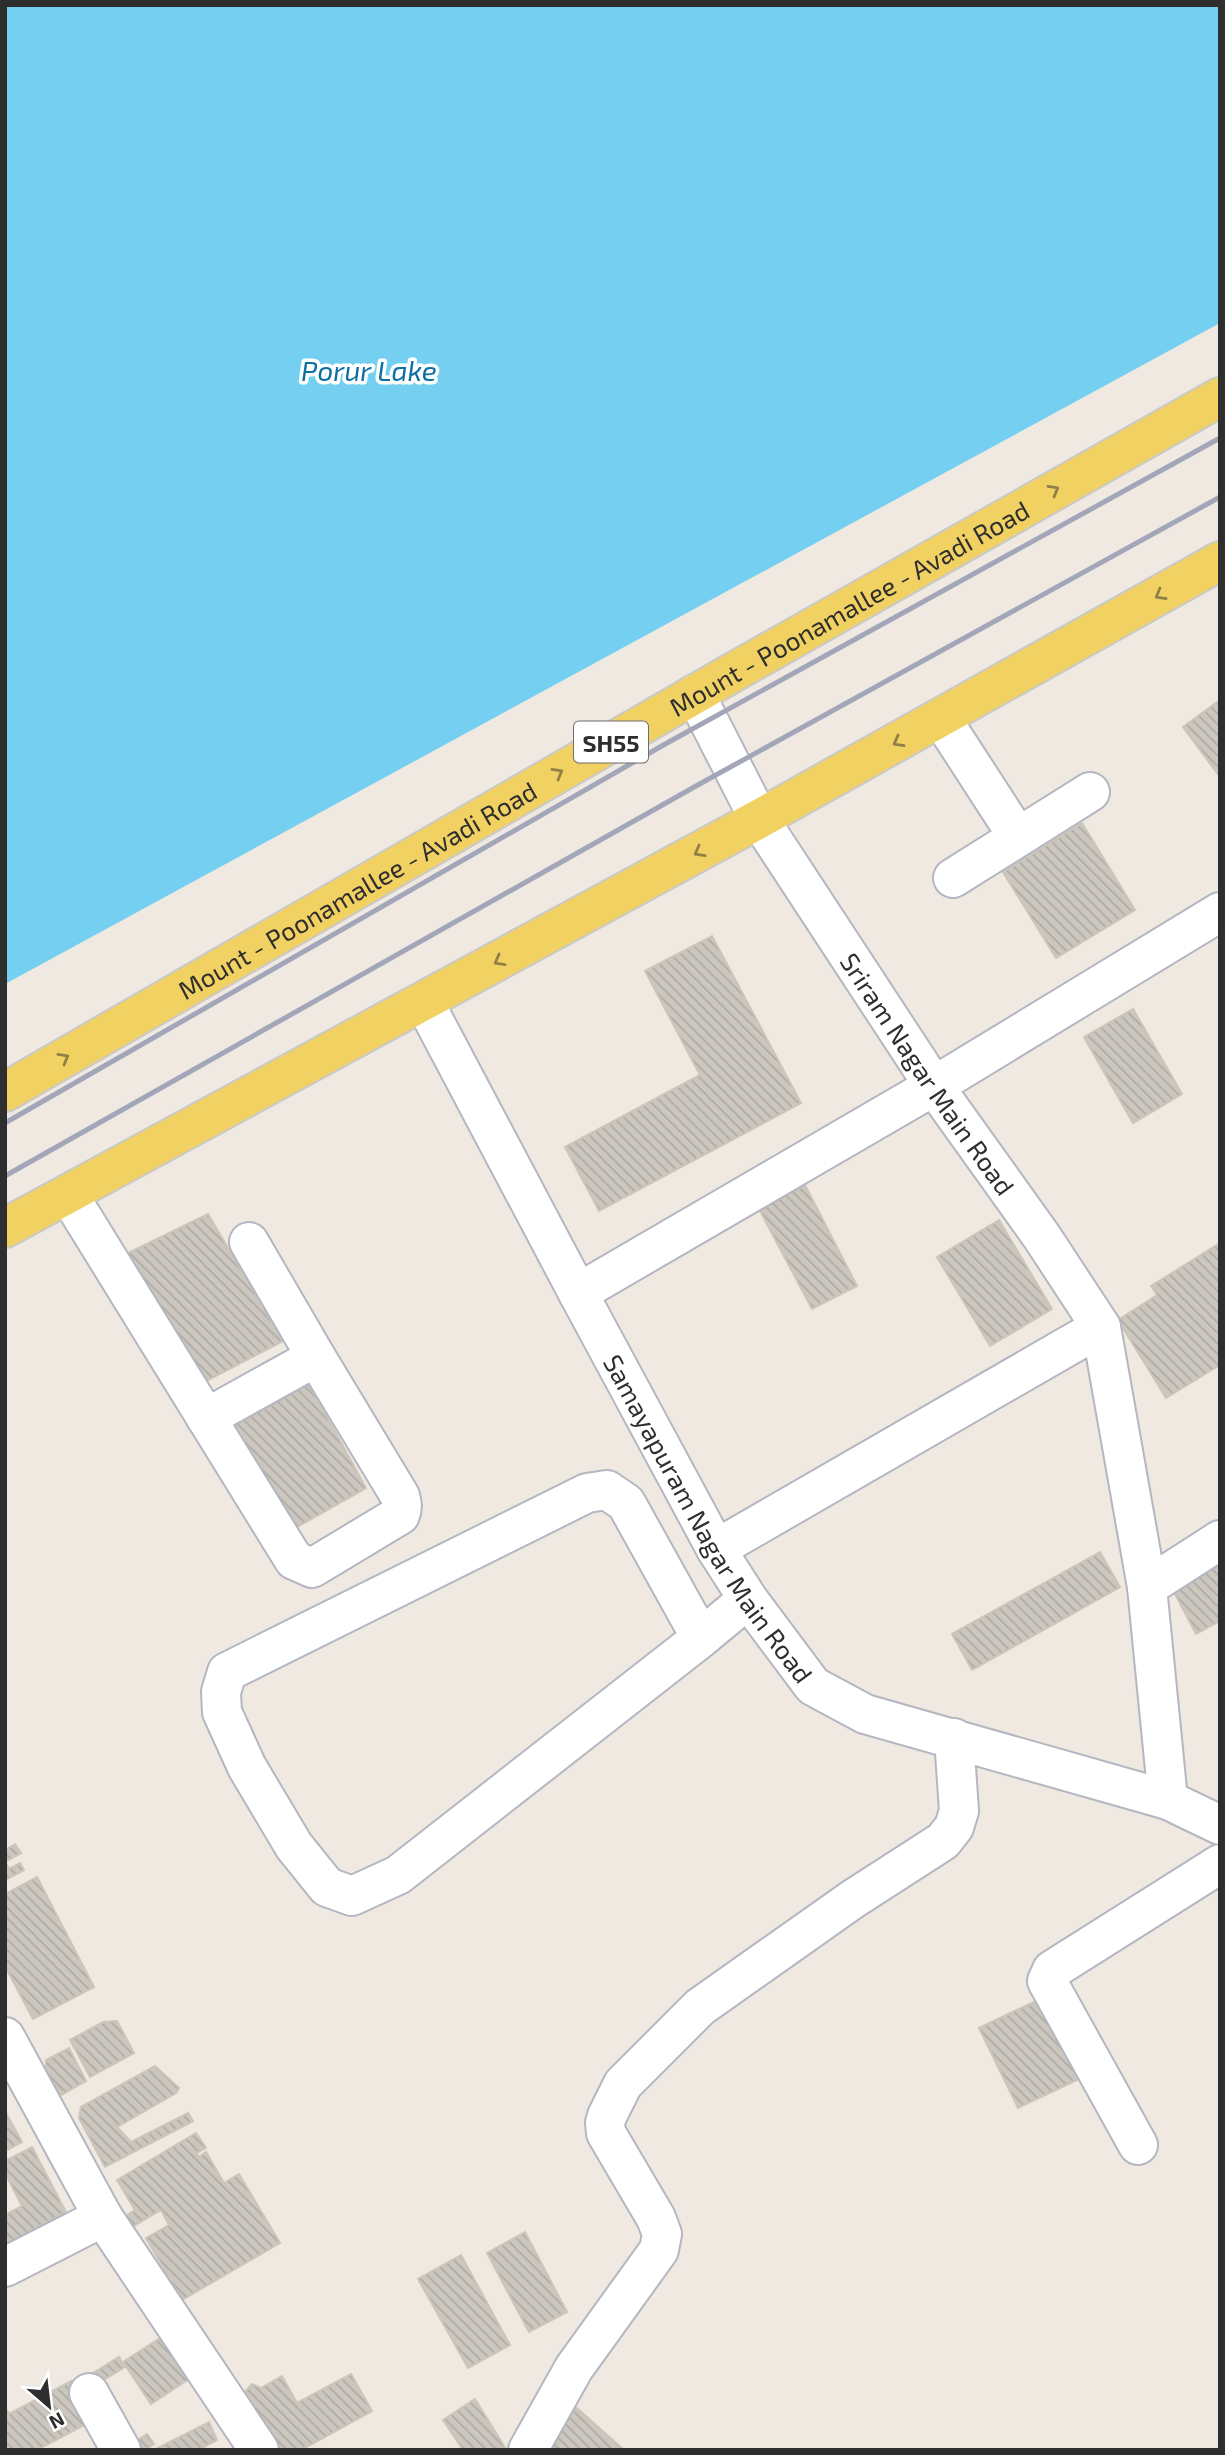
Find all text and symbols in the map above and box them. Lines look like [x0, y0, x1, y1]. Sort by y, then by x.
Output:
water label: Porur Lake [301, 353, 437, 387]
one-way arrow [1047, 485, 1059, 498]
street label: Mount - Poonamallee - Avadi Road [663, 493, 1034, 722]
one-way arrow [1155, 587, 1168, 600]
road number: SH55 [574, 722, 648, 762]
one-way arrow [892, 734, 905, 747]
one-way arrow [551, 768, 564, 781]
street label: Mount - Poonamallee - Avadi Road [172, 774, 542, 1005]
one-way arrow [693, 844, 706, 857]
street label: Sriram Nagar Main Road [835, 946, 1022, 1200]
one-way arrow [494, 953, 506, 967]
one-way arrow [57, 1053, 70, 1066]
street label: Samayapuram Nagar Main Road [598, 1349, 820, 1688]
north arrow [14, 2371, 84, 2441]
text: N [46, 2408, 69, 2435]

